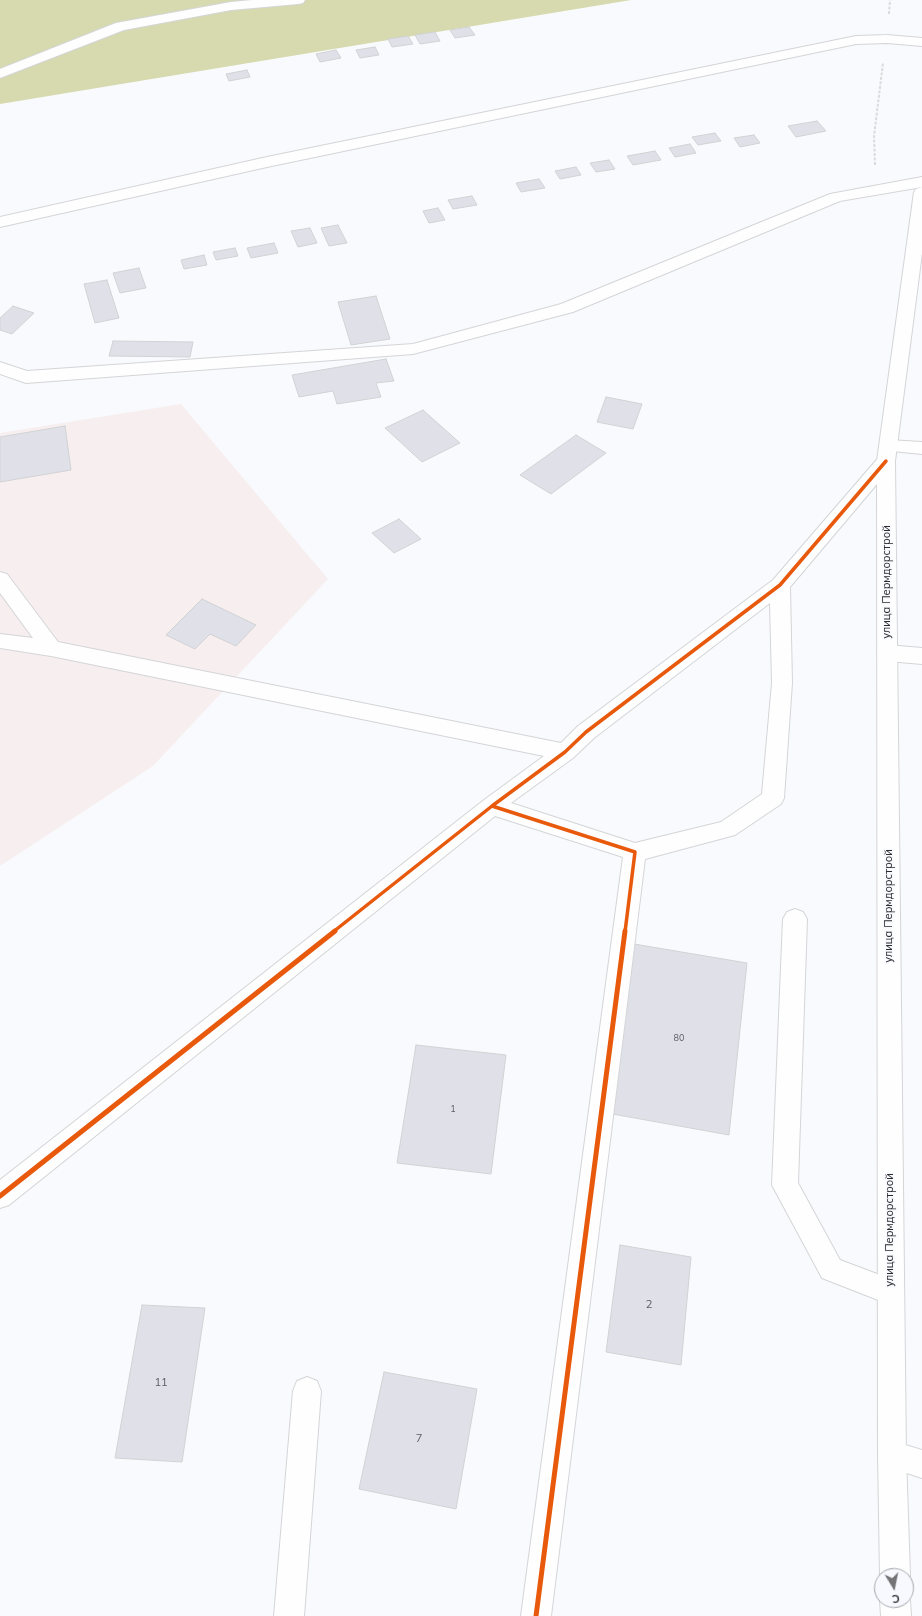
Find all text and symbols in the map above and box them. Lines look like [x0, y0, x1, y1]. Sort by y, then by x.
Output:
street label: улица Пермдорстрой [880, 525, 894, 639]
street label: улица Пермдорстрой [882, 849, 896, 963]
house number: 80 [674, 1033, 684, 1043]
house number: 1 [450, 1104, 456, 1114]
street label: улица Пермдорстрой [883, 1173, 897, 1287]
house number: 2 [646, 1298, 652, 1312]
house number: 11 [154, 1376, 168, 1390]
house number: 7 [416, 1432, 422, 1446]
north arrow [874, 1568, 914, 1608]
text: С [891, 1591, 901, 1606]

